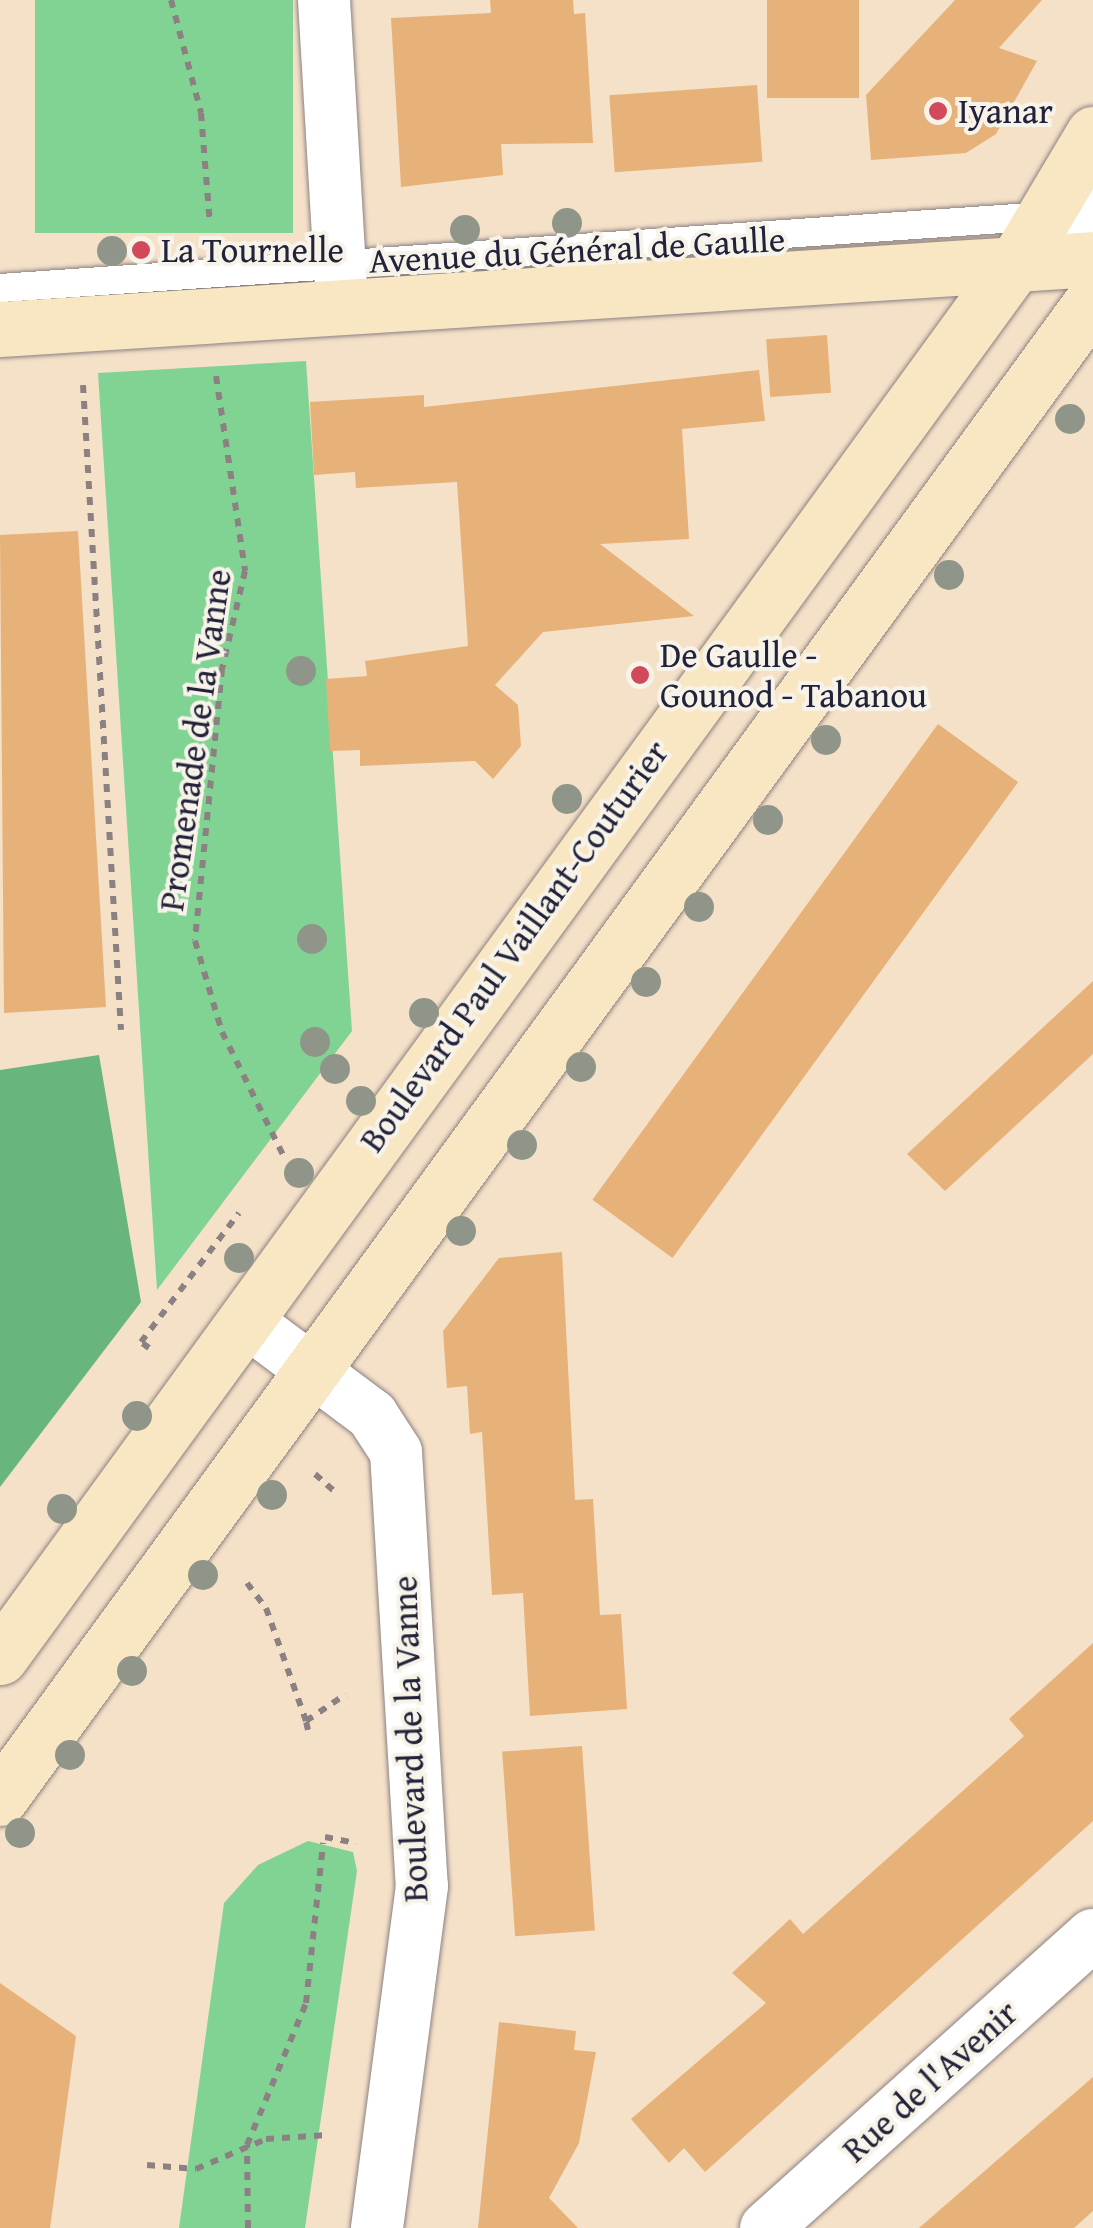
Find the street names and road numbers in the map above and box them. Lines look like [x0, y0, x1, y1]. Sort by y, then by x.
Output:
street label: Avenue du Général de Gaulle [368, 218, 786, 282]
street label: Promenade de la Vanne [150, 566, 240, 914]
street label: Boulevard Paul Vaillant-Couturier [351, 732, 677, 1160]
street label: Boulevard de la Vanne [383, 1575, 437, 1903]
street label: Rue de l'Avenir [834, 1991, 1026, 2171]

